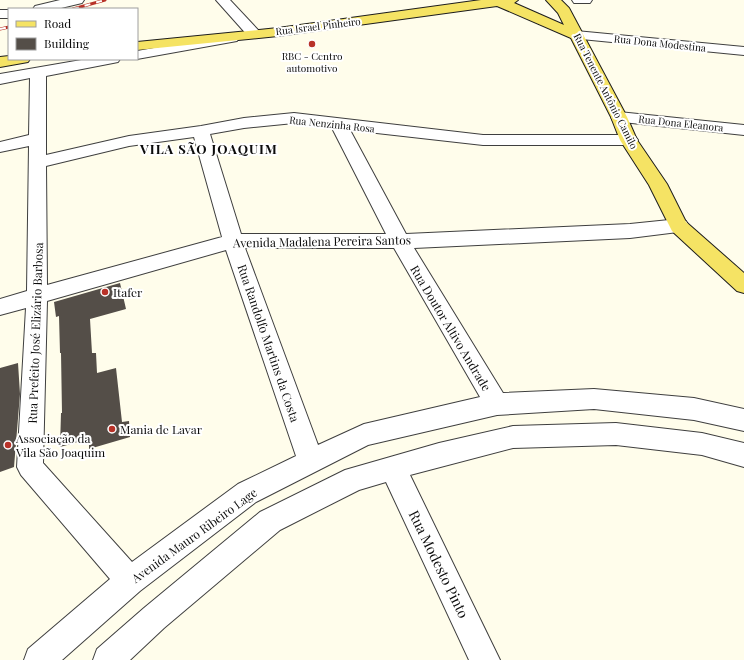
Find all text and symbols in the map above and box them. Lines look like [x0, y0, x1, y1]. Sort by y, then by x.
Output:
legend [8, 8, 138, 60]
street label: Rua Israel Pinheiro [275, 14, 362, 38]
text: Road [44, 15, 71, 31]
street label: Rua Tenente Antônio Camilo [571, 31, 642, 152]
street label: Rua Dona Modestina [613, 31, 707, 55]
text: Building [44, 35, 90, 51]
marker: RBC - Centro automotivo [307, 39, 317, 49]
place label: RBC - Centro automotivo [282, 49, 343, 75]
street label: Rua Dona Eleanora [638, 112, 724, 134]
street label: Rua Nenzinha Rosa [289, 113, 375, 135]
district label: VILA SÃO JOAQUIM [139, 140, 278, 157]
street label: Avenida Madalena Pereira Santos [232, 231, 411, 251]
street label: Rua Prefeito José Elizário Barbosa [24, 242, 46, 424]
street label: Rua Randolfo Martins da Costa [234, 262, 304, 424]
street label: Rua Doutor Altivo Andrade [407, 262, 495, 394]
place label: Itafer [113, 284, 143, 300]
marker: Itafer [100, 287, 110, 297]
place label: Mania de Lavar [120, 421, 203, 437]
marker: Mania de Lavar [107, 424, 117, 434]
place label: Associação da Vila São Joaquim [15, 430, 106, 460]
marker: Associação da Vila São Joaquim [3, 440, 13, 450]
street label: Avenida Mauro Ribeiro Lage [127, 484, 260, 587]
street label: Rua Modesto Pinto [405, 507, 474, 621]

